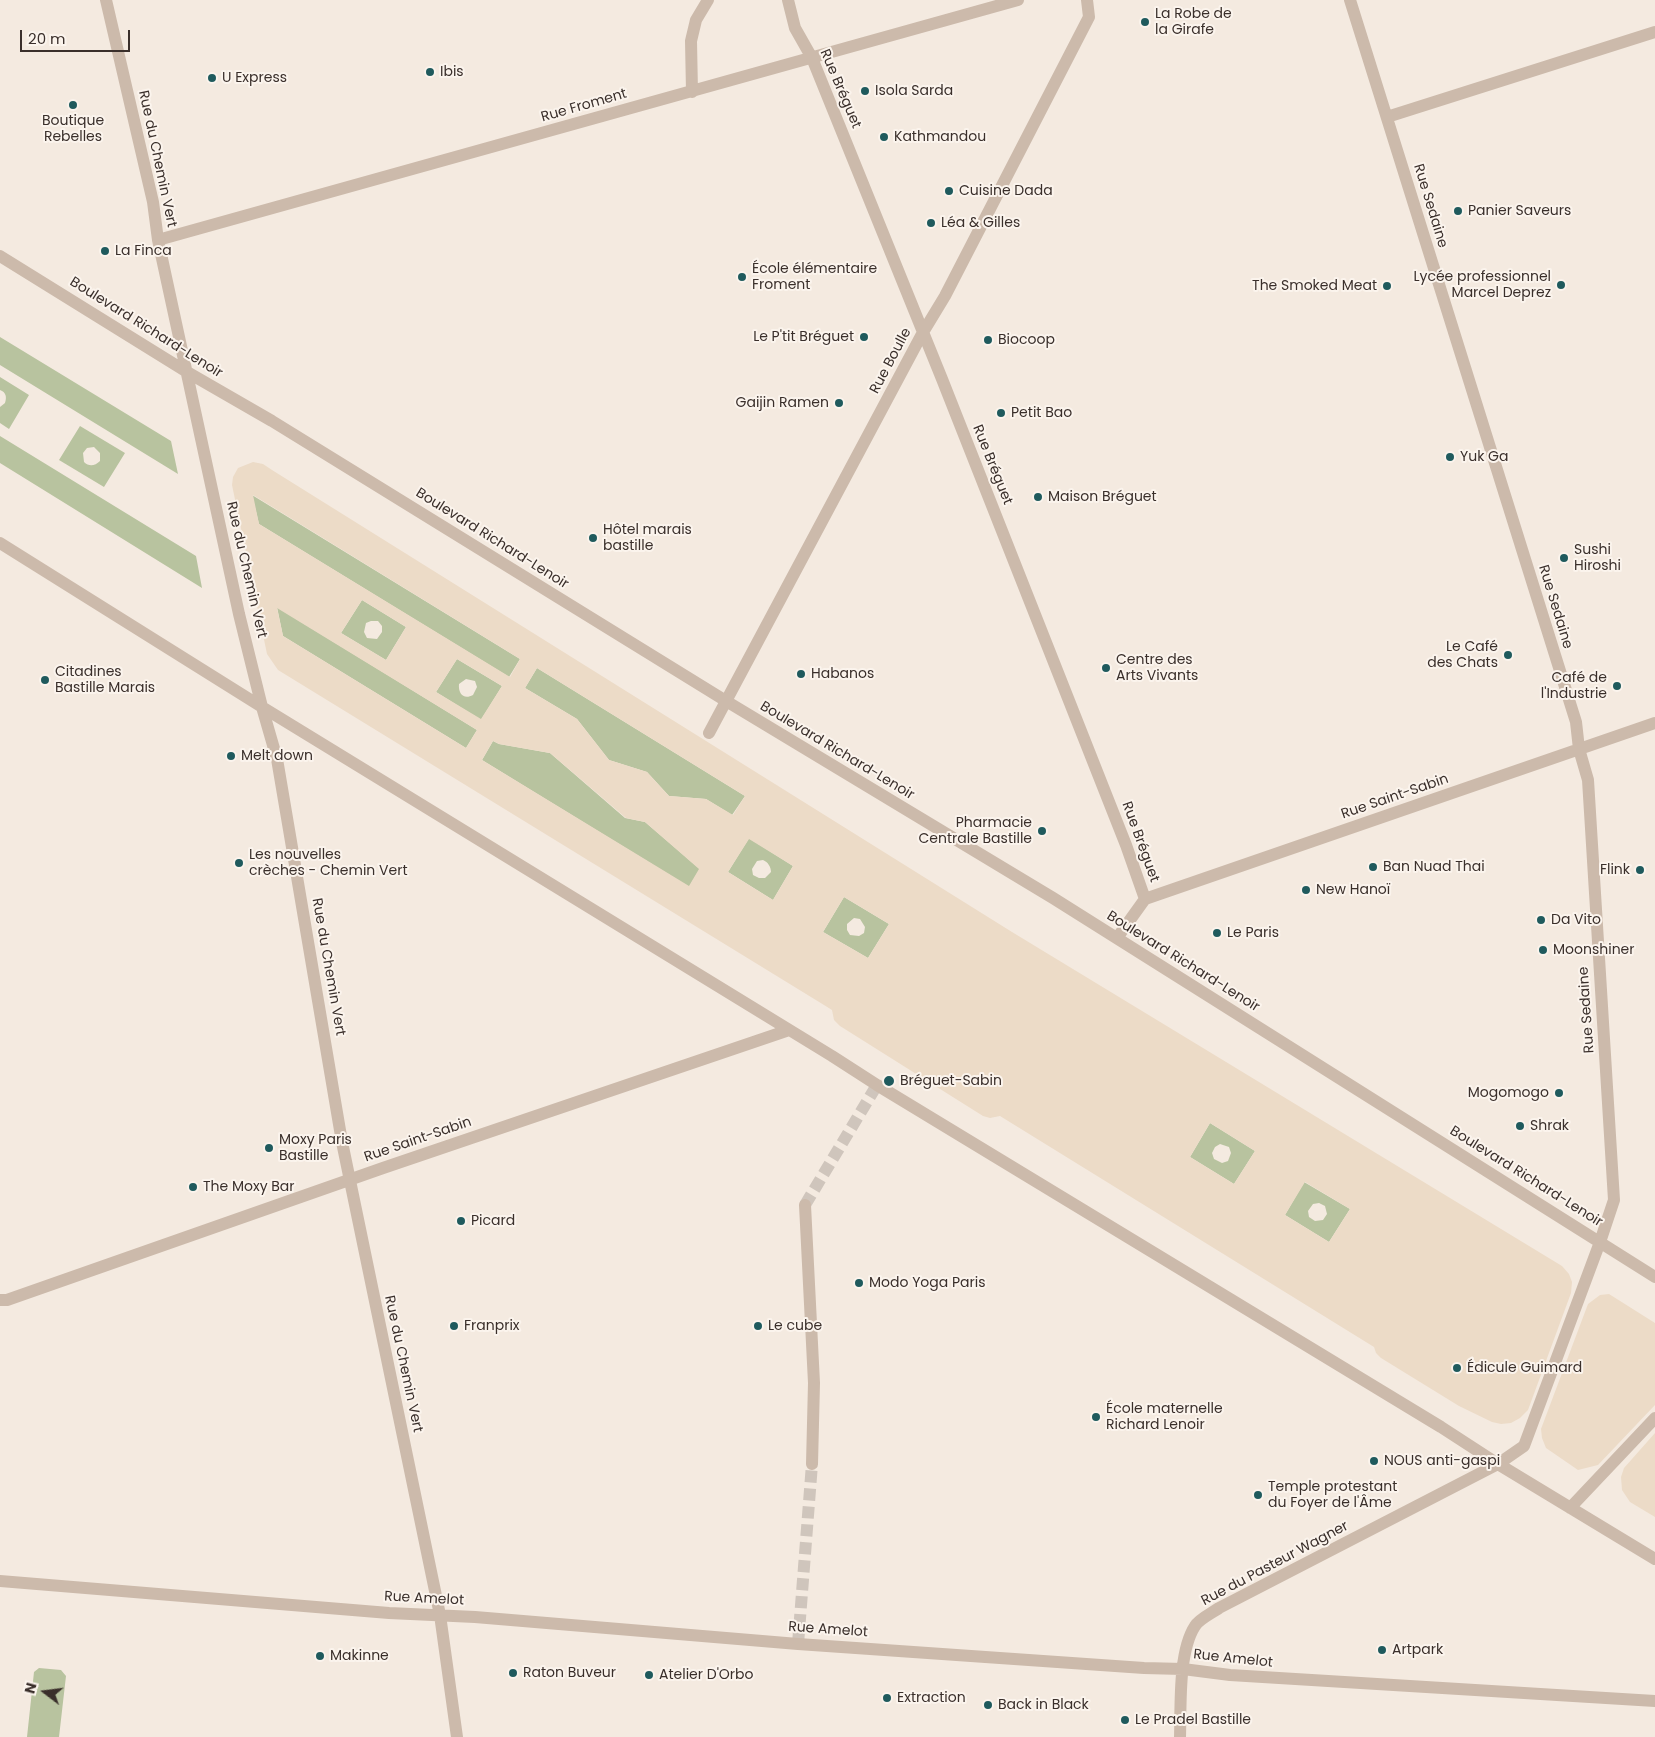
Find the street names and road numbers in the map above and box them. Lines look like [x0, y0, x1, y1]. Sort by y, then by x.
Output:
street label: Rue Bréguet [816, 47, 864, 131]
street label: Rue Froment [539, 86, 629, 126]
street label: Rue du Chemin Vert [134, 89, 180, 229]
street label: Rue Sedaine [1409, 162, 1451, 250]
street label: Boulevard Richard-Lenoir [67, 274, 225, 382]
street label: Rue Boulle [867, 325, 915, 397]
street label: Rue Bréguet [968, 423, 1016, 507]
street label: Boulevard Richard-Lenoir [413, 485, 571, 593]
street label: Rue du Chemin Vert [222, 500, 270, 640]
street label: Rue Sedaine [1534, 563, 1576, 651]
street label: Boulevard Richard-Lenoir [757, 698, 917, 804]
street label: Rue Saint-Sabin [1339, 771, 1451, 823]
street label: Rue Bréguet [1118, 799, 1162, 885]
street label: Rue du Chemin Vert [308, 897, 348, 1037]
street label: Boulevard Richard-Lenoir [1104, 908, 1262, 1016]
street label: Rue Sedaine [1576, 966, 1598, 1054]
street label: Rue Saint-Sabin [362, 1114, 474, 1166]
street label: Boulevard Richard-Lenoir [1447, 1123, 1605, 1231]
street label: Rue du Chemin Vert [380, 1294, 426, 1434]
street label: Rue du Pasteur Wagner [1199, 1518, 1351, 1610]
street label: Rue Amelot [384, 1589, 464, 1609]
street label: Rue Amelot [788, 1619, 868, 1641]
street label: Rue Amelot [1192, 1646, 1274, 1672]

